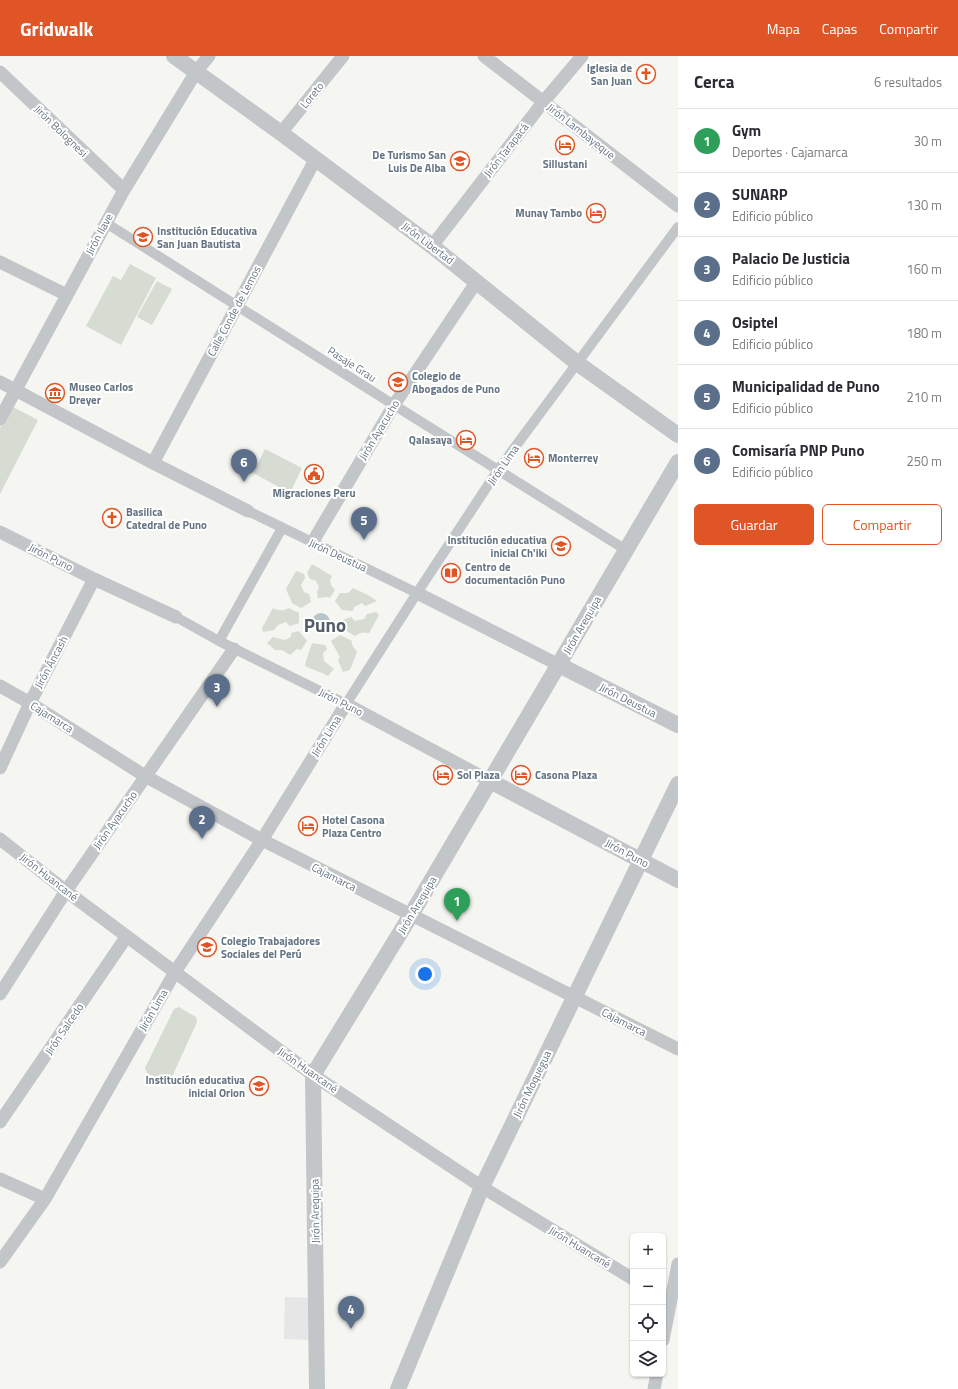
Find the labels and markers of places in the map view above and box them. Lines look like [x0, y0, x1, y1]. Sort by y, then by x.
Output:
place label: Iglesia de San Juan [587, 60, 632, 89]
church icon: Iglesia de San Juan [635, 63, 657, 85]
hotel icon: Sillustani [554, 134, 576, 156]
place label: De Turismo San Luis De Alba [372, 147, 446, 176]
school or university icon: De Turismo San Luis De Alba [449, 150, 471, 172]
place label: Sillustani [543, 156, 587, 172]
hotel icon: Munay Tambo [585, 202, 607, 224]
place label: Munay Tambo [515, 205, 582, 221]
place label: Institución Educativa San Juan Bautista [157, 223, 257, 252]
school or university icon: Institución Educativa San Juan Bautista [132, 226, 154, 248]
place label: Colegio de Abogados de Puno [412, 368, 500, 397]
school or university icon: Colegio de Abogados de Puno [387, 371, 409, 393]
place label: Museo Carlos Dreyer [69, 379, 133, 408]
museum icon: Museo Carlos Dreyer [44, 382, 66, 404]
hotel icon: Qalasaya [455, 429, 477, 451]
place label: Qalasaya [409, 432, 452, 448]
hotel icon: Monterrey [523, 447, 545, 469]
pin: 6 [231, 449, 257, 482]
place label: Monterrey [548, 450, 599, 466]
public building icon: Migraciones Peru [303, 463, 325, 485]
place label: Migraciones Peru [272, 485, 356, 501]
place label: Basilica Catedral de Puno [126, 504, 207, 533]
church icon: Basilica Catedral de Puno [101, 507, 123, 529]
pin: 5 [351, 507, 377, 540]
place label: Institución educativa inicial Ch'iki [447, 532, 547, 561]
school or university icon: Institución educativa inicial Ch'iki [550, 535, 572, 557]
place label: Centro de documentación Puno [465, 559, 565, 588]
library icon: Centro de documentación Puno [440, 562, 462, 584]
pin: 3 [204, 674, 230, 707]
hotel icon: Sol Plaza [432, 764, 454, 786]
hotel icon: Casona Plaza [510, 764, 532, 786]
place label: Sol Plaza [457, 767, 500, 783]
place label: Casona Plaza [535, 767, 598, 783]
pin: 2 [189, 806, 215, 839]
place label: Hotel Casona Plaza Centro [322, 812, 385, 841]
hotel icon: Hotel Casona Plaza Centro [297, 815, 319, 837]
pin: 1 [444, 888, 470, 921]
place label: Colegio Trabajadores Sociales del Perú [221, 933, 320, 962]
school or university icon: Colegio Trabajadores Sociales del Perú [196, 936, 218, 958]
place label: Institución educativa inicial Orion [145, 1072, 245, 1101]
school or university icon: Institución educativa inicial Orion [248, 1075, 270, 1097]
pin: 4 [338, 1296, 364, 1329]

